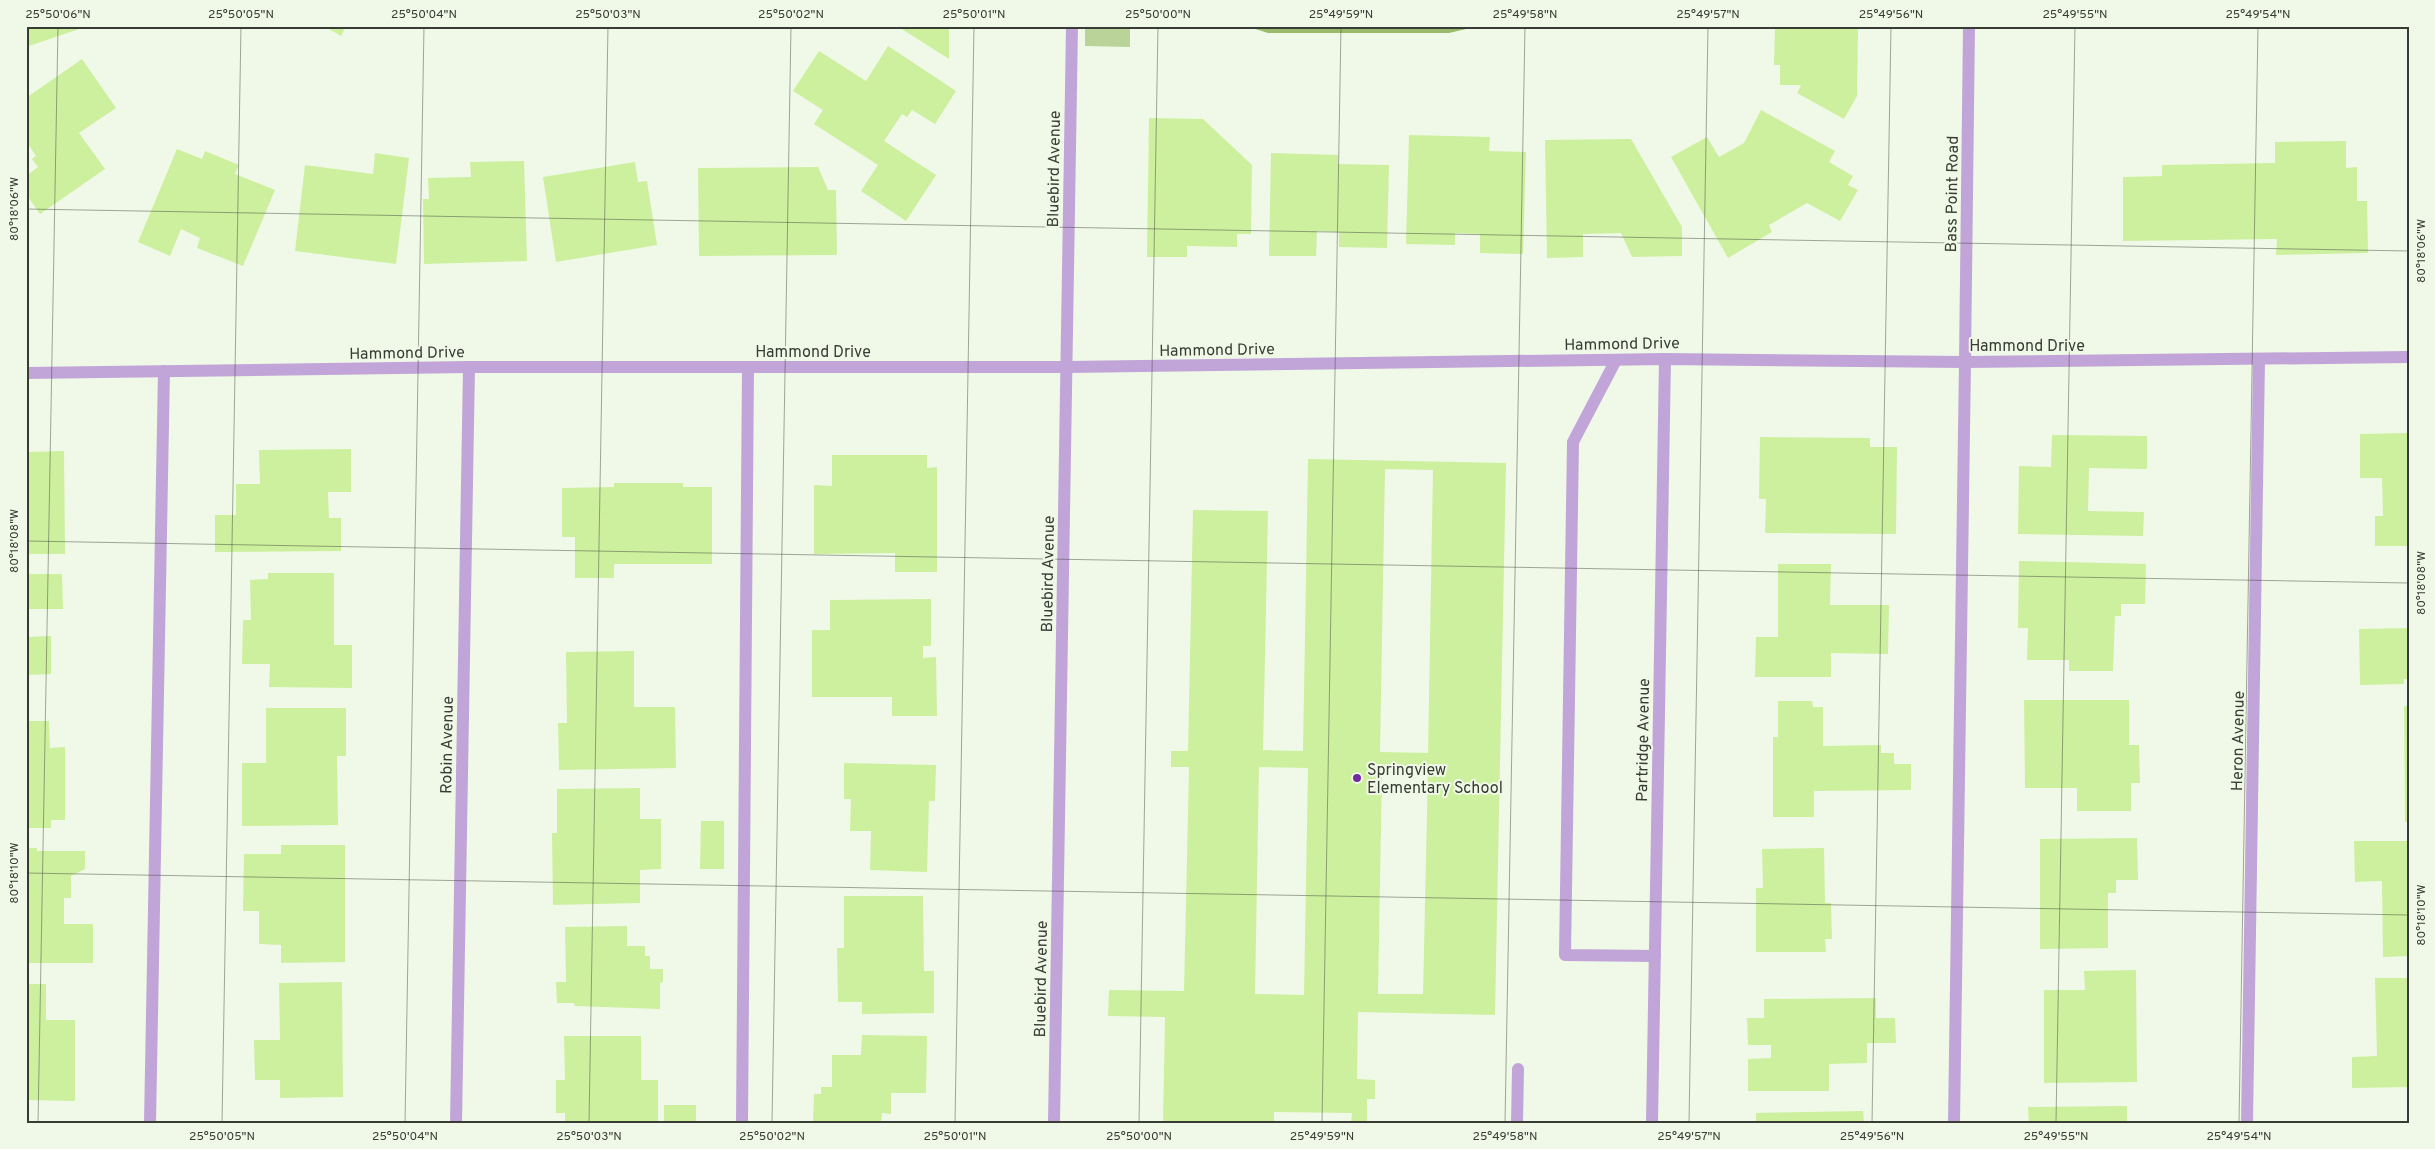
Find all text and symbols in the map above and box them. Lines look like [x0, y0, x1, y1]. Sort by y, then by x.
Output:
text: 25°50'06"N [25, 7, 91, 23]
text: 25°50'05"N [208, 7, 274, 23]
text: 25°50'04"N [391, 7, 457, 23]
text: 25°50'03"N [575, 7, 641, 23]
text: 25°50'02"N [758, 7, 824, 23]
text: 25°50'01"N [943, 7, 1005, 23]
text: 25°50'00"N [1125, 7, 1191, 23]
text: 25°49'59"N [1309, 7, 1373, 23]
text: 25°49'58"N [1493, 7, 1557, 23]
text: 25°49'57"N [1676, 7, 1740, 23]
text: 25°49'56"N [1859, 7, 1923, 23]
text: 25°49'55"N [2043, 7, 2107, 23]
text: 25°49'54"N [2225, 7, 2291, 23]
street label: Bluebird Avenue [1044, 111, 1066, 228]
street label: Bass Point Road [1942, 136, 1964, 252]
text: 80°18'06"W [7, 177, 23, 241]
text: 80°18'06"W [2414, 219, 2430, 283]
street label: Hammond Drive [1564, 334, 1680, 356]
street label: Hammond Drive [1969, 337, 2085, 357]
street label: Hammond Drive [1159, 340, 1275, 362]
street label: Hammond Drive [349, 343, 465, 365]
street label: Hammond Drive [755, 343, 871, 363]
text: 80°18'08"W [7, 509, 23, 573]
street label: Bluebird Avenue [1038, 516, 1060, 633]
text: 80°18'08"W [2414, 551, 2430, 615]
street label: Partridge Avenue [1633, 678, 1655, 802]
street label: Heron Avenue [2228, 691, 2250, 791]
street label: Robin Avenue [437, 696, 459, 794]
place label: Springview Elementary School [1367, 761, 1503, 799]
marker: Springview Elementary School [1351, 772, 1363, 784]
text: 80°18'10"W [7, 842, 23, 904]
text: 80°18'10"W [2414, 884, 2430, 946]
street label: Bluebird Avenue [1031, 921, 1053, 1038]
text: 25°50'05"N [189, 1129, 255, 1145]
text: 25°50'04"N [372, 1129, 438, 1145]
text: 25°50'03"N [556, 1129, 622, 1145]
text: 25°50'02"N [739, 1129, 805, 1145]
text: 25°50'01"N [924, 1129, 986, 1145]
text: 25°50'00"N [1106, 1129, 1172, 1145]
text: 25°49'59"N [1290, 1129, 1354, 1145]
text: 25°49'58"N [1473, 1129, 1537, 1145]
text: 25°49'57"N [1657, 1129, 1721, 1145]
text: 25°49'56"N [1840, 1129, 1904, 1145]
text: 25°49'55"N [2024, 1129, 2088, 1145]
text: 25°49'54"N [2206, 1129, 2272, 1145]

